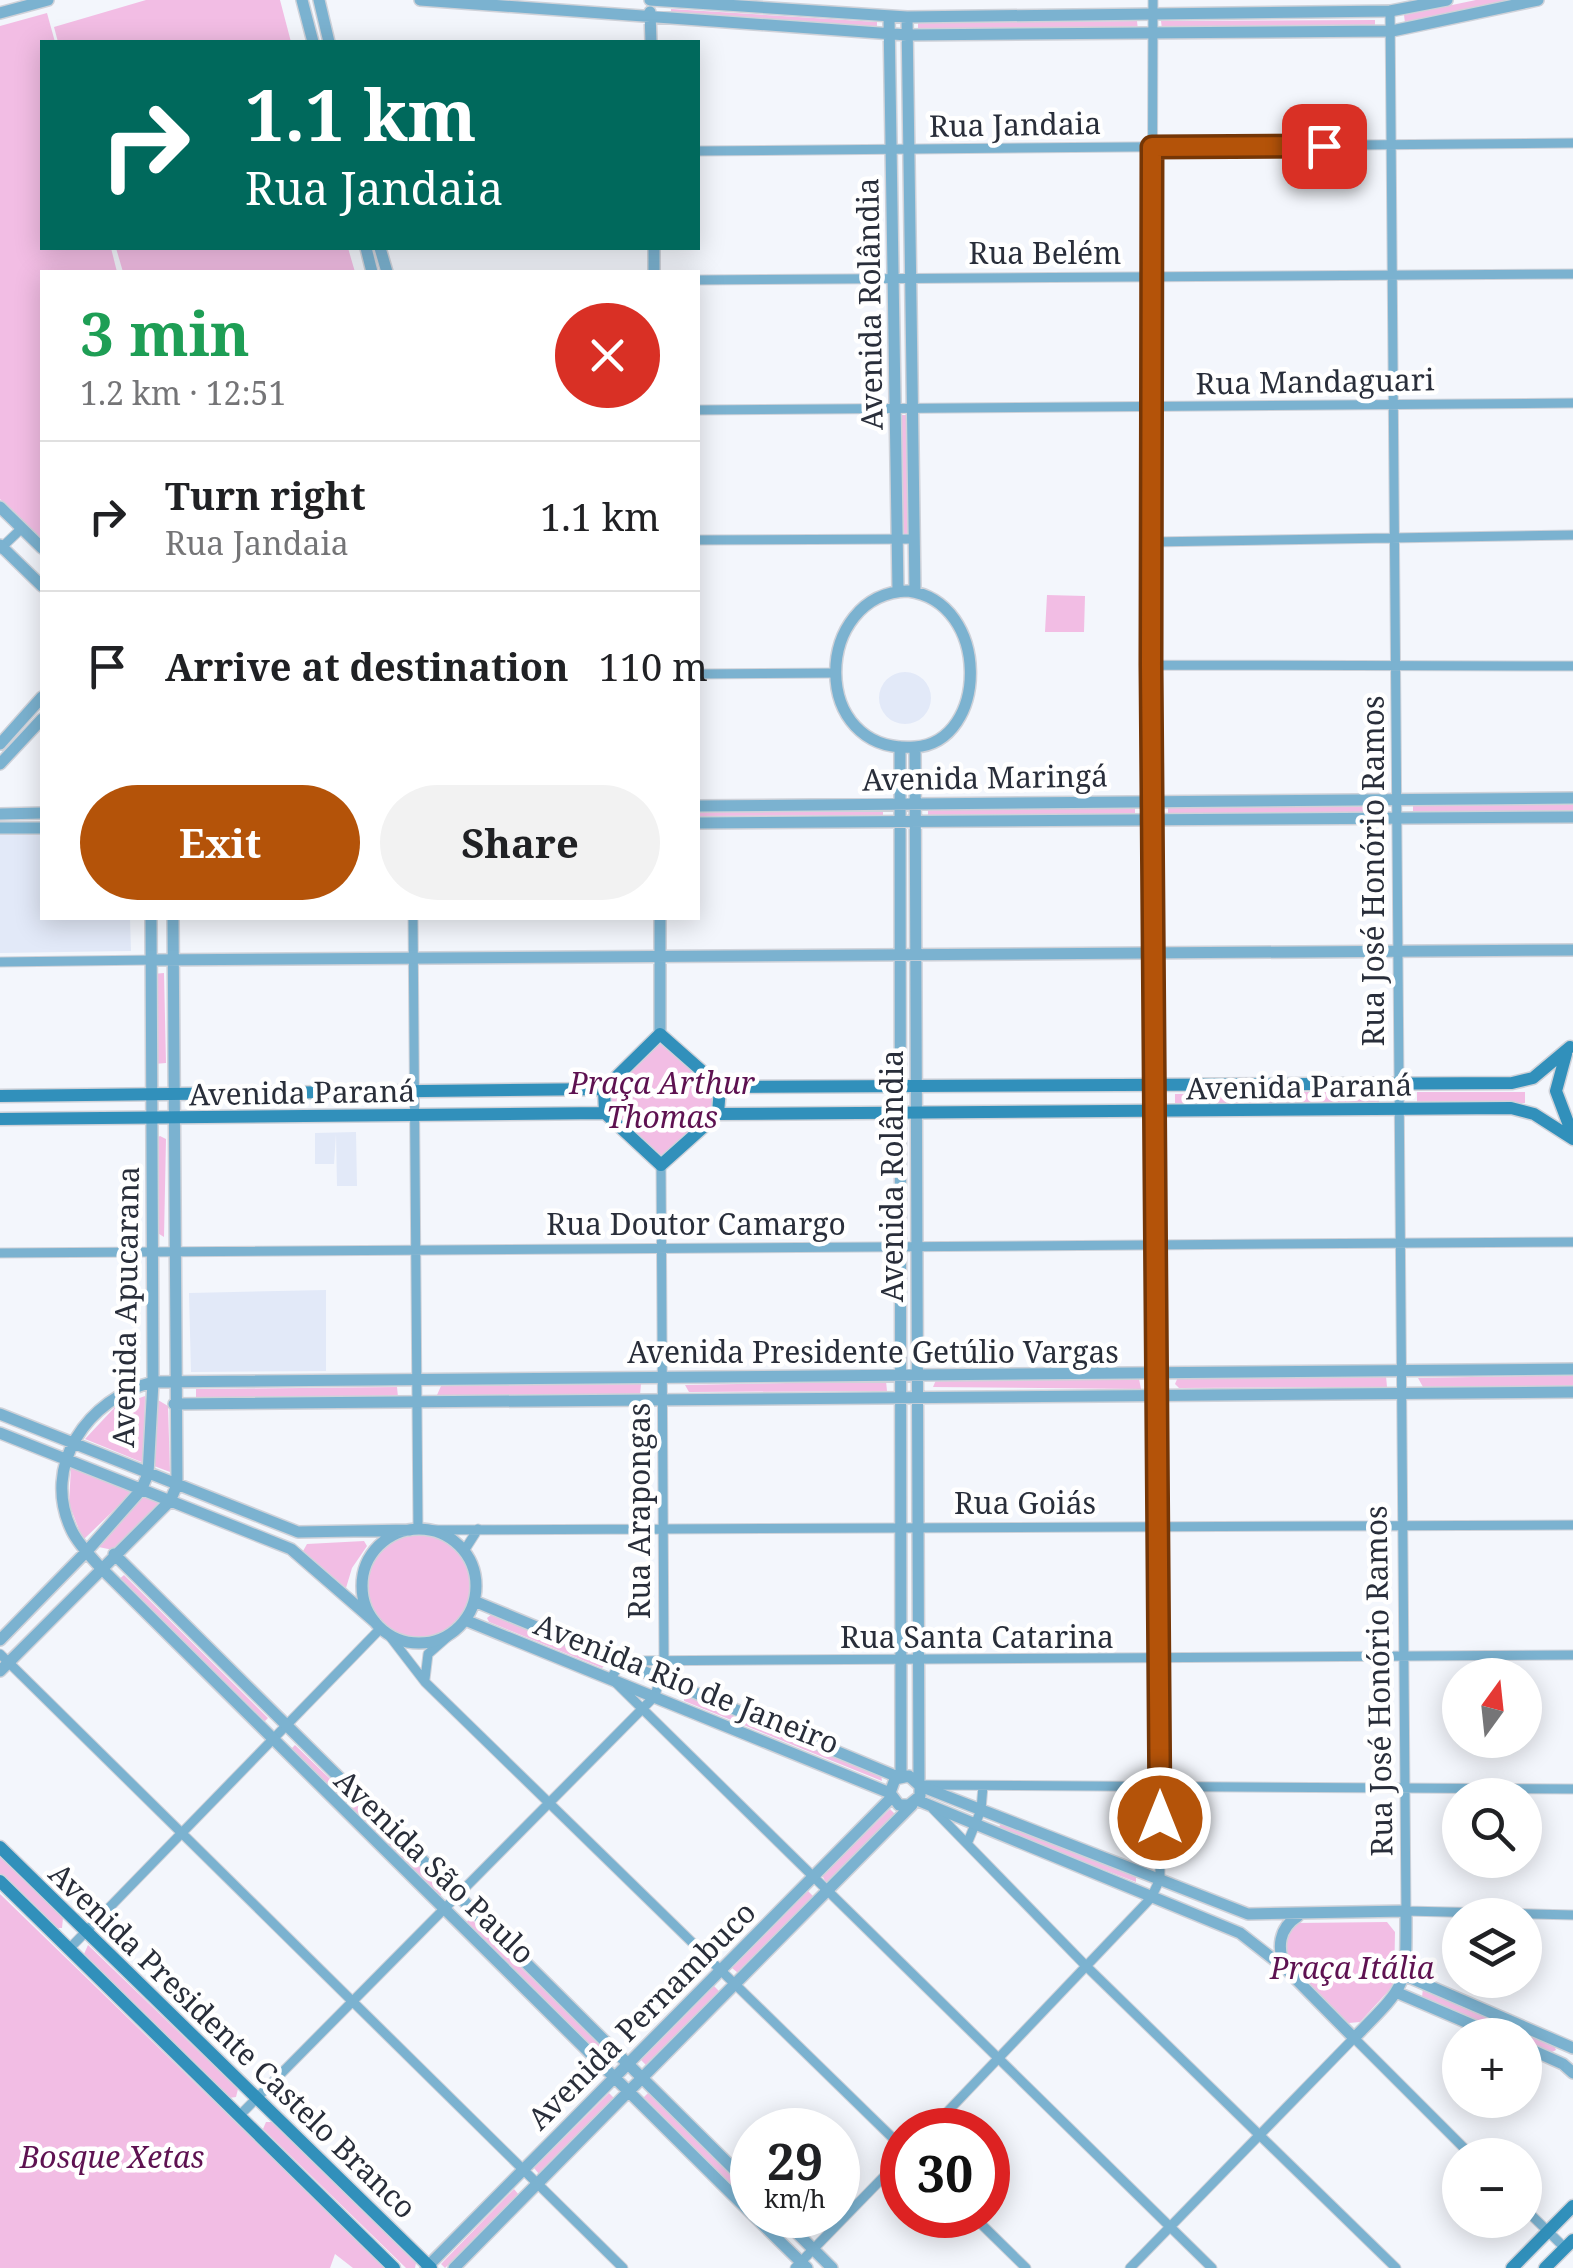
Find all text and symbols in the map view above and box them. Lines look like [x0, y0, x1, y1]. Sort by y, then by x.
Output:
text: 1.1 km [245, 66, 477, 162]
icon: right [80, 80, 210, 210]
street label: Rua Jandaia [929, 102, 1101, 146]
pin [1282, 104, 1367, 189]
icon: arrive [1297, 119, 1352, 174]
text: Rua Jandaia [245, 157, 503, 218]
street label: Avenida Rolândia [846, 178, 892, 430]
street label: Rua Belém [969, 232, 1121, 273]
text: 3 min [80, 292, 250, 374]
button: close [555, 303, 660, 408]
street label: Rua Mandaguari [1195, 358, 1435, 404]
text: 1.2 km · 12:51 [80, 371, 286, 414]
text: Turn right [165, 469, 366, 521]
icon: right [80, 489, 135, 544]
text: 1.1 km [540, 490, 660, 542]
text: Rua Jandaia [165, 521, 349, 564]
icon: arrive [80, 639, 135, 694]
text: Arrive at destination [165, 640, 569, 692]
text: 110 m [599, 640, 708, 692]
street label: Rua José Honório Ramos [1352, 695, 1393, 1047]
street label: Avenida Maringá [862, 754, 1108, 800]
button: Exit [80, 785, 360, 900]
button: Share [380, 785, 660, 900]
street label: Avenida Rolândia [871, 1050, 912, 1302]
park label: Praça Arthur Thomas [568, 1062, 756, 1137]
street label: Avenida Paraná [1185, 1064, 1413, 1108]
street label: Avenida Paraná [188, 1070, 416, 1114]
street label: Avenida Apucarana [102, 1166, 148, 1448]
street label: Rua Doutor Camargo [546, 1203, 846, 1244]
street label: Avenida Presidente Getúlio Vargas [627, 1331, 1119, 1372]
street label: Rua Arapongas [618, 1403, 659, 1619]
street label: Rua Goiás [954, 1482, 1096, 1523]
street label: Rua José Honório Ramos [1354, 1505, 1402, 1857]
street label: Avenida Rio de Janeiro [528, 1603, 846, 1763]
street label: Rua Santa Catarina [840, 1616, 1114, 1657]
north arrow [1442, 1658, 1542, 1758]
map controls [1442, 1658, 1542, 2238]
street label: Avenida São Paulo [326, 1760, 544, 1972]
position arrow [1108, 1766, 1212, 1870]
button: search [1442, 1778, 1542, 1878]
street label: Avenida Presidente Castelo Branco [40, 1853, 426, 2227]
street label: Avenida Pernambuco [518, 1892, 764, 2138]
button: layers [1442, 1898, 1542, 1998]
park label: Praça Itália [1269, 1947, 1435, 1988]
button: + [1442, 2018, 1542, 2118]
speed limit sign: 30 [880, 2108, 1010, 2238]
text: 29 [767, 2127, 823, 2195]
park label: Bosque Xetas [19, 2136, 204, 2177]
button: − [1442, 2138, 1542, 2238]
text: km/h [764, 2181, 826, 2215]

